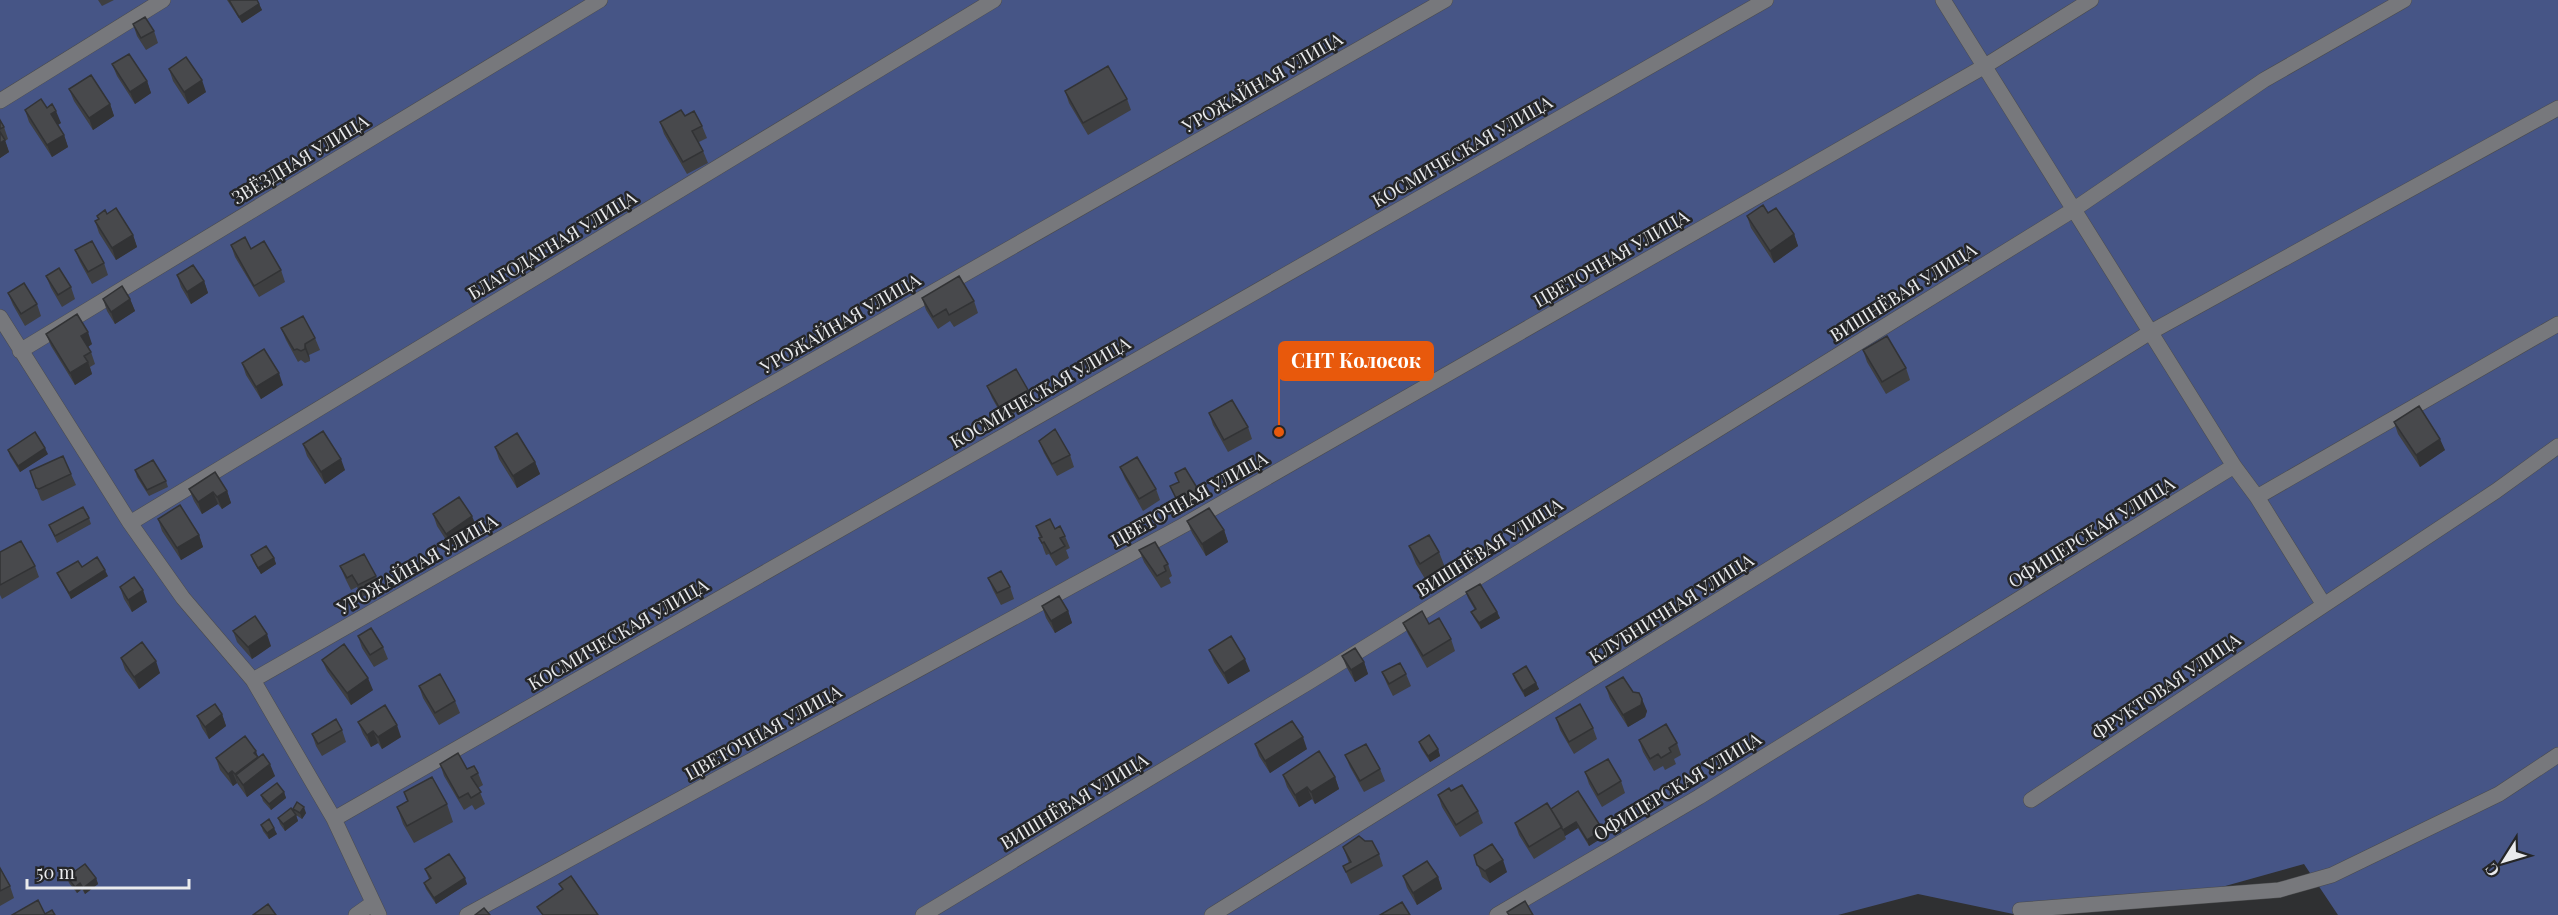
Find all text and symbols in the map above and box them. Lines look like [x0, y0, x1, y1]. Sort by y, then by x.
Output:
street label: УРОЖАЙНАЯ УЛИЦА [1177, 26, 1347, 138]
street label: КОСМИЧЕСКАЯ УЛИЦА [1368, 89, 1557, 212]
street label: ЗВЁЗДНАЯ УЛИЦА [227, 108, 373, 209]
street label: БЛАГОДАТНАЯ УЛИЦА [463, 185, 641, 305]
street label: ЦВЕТОЧНАЯ УЛИЦА [1529, 203, 1694, 312]
street label: ВИШНЁВАЯ УЛИЦА [1825, 237, 1981, 347]
street label: УРОЖАЙНАЯ УЛИЦА [755, 267, 925, 379]
street label: КОСМИЧЕСКАЯ УЛИЦА [946, 330, 1135, 453]
callout: СНТ Колосок [1279, 342, 1433, 380]
text: СНТ Колосок [1291, 346, 1422, 373]
street label: ЦВЕТОЧНАЯ УЛИЦА [1106, 446, 1272, 552]
street label: ОФИЦЕРСКАЯ УЛИЦА [2003, 471, 2179, 593]
street label: ВИШНЁВАЯ УЛИЦА [1411, 492, 1567, 602]
street label: УРОЖАЙНАЯ УЛИЦА [332, 508, 502, 620]
street label: КЛУБНИЧНАЯ УЛИЦА [1584, 547, 1758, 668]
street label: КОСМИЧЕСКАЯ УЛИЦА [524, 572, 713, 695]
street label: ФРУКТОВАЯ УЛИЦА [2087, 627, 2246, 745]
street label: ЦВЕТОЧНАЯ УЛИЦА [680, 679, 846, 785]
street label: ОФИЦЕРСКАЯ УЛИЦА [1589, 726, 1766, 846]
street label: ВИШНЁВАЯ УЛИЦА [996, 747, 1153, 855]
north arrow [2474, 831, 2534, 891]
scale bar [27, 852, 189, 890]
text: 50 m [36, 860, 75, 884]
text: С [2480, 860, 2503, 881]

